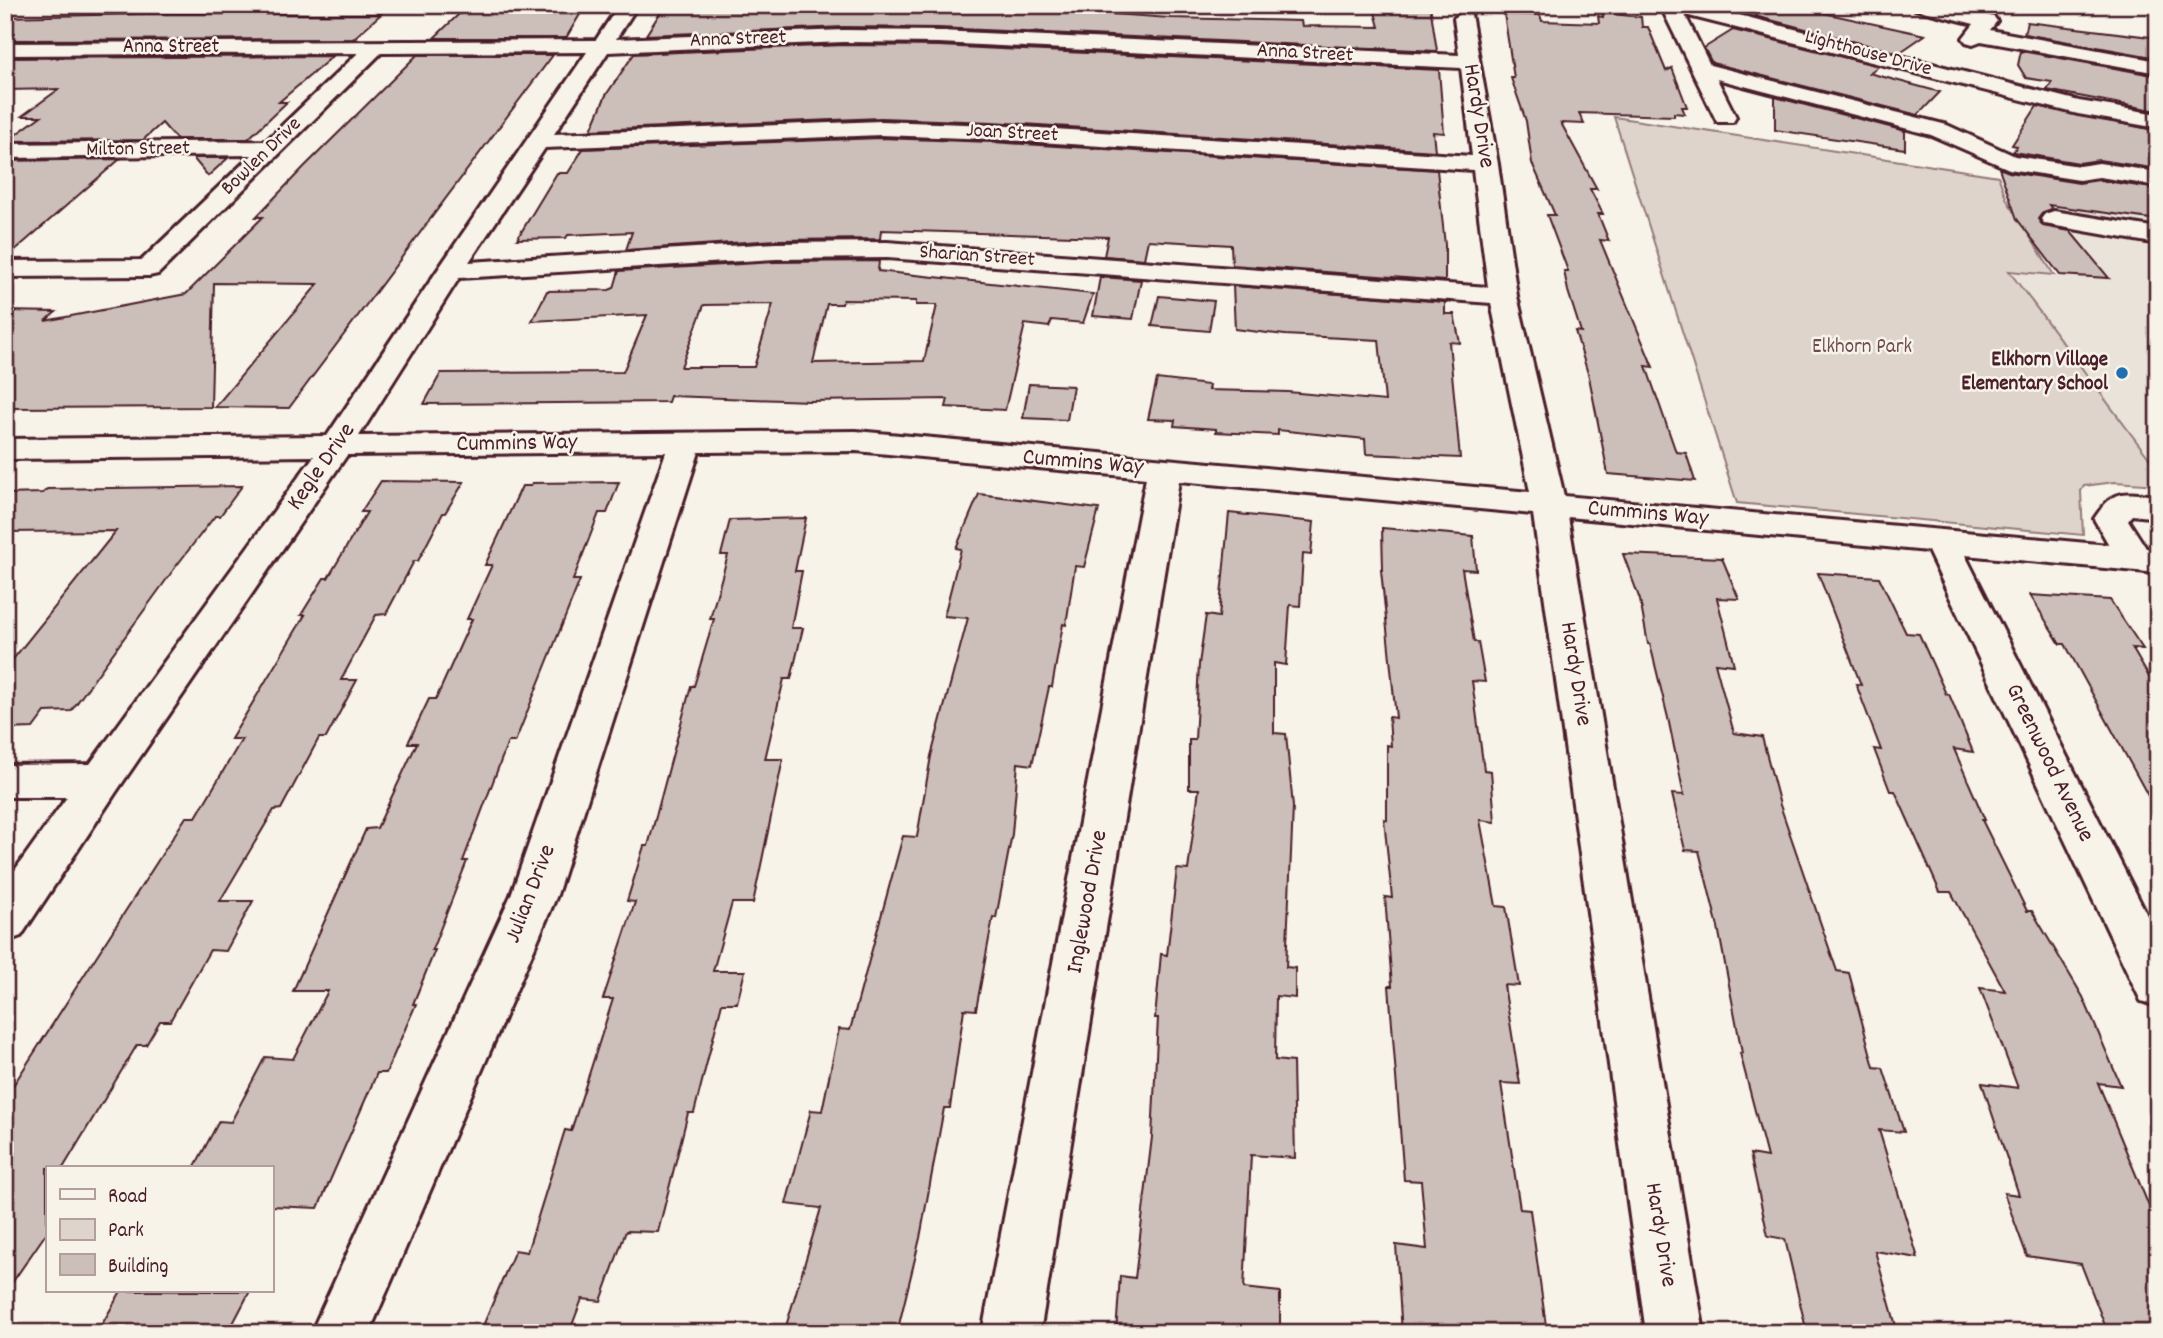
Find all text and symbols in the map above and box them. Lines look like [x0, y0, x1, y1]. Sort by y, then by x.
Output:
street label: Anna Street [689, 23, 787, 57]
street label: Lighthouse Drive [1801, 23, 1935, 85]
street label: Anna Street [123, 33, 220, 63]
street label: Anna Street [1256, 36, 1354, 72]
street label: Hardy Drive [1453, 61, 1503, 171]
street label: Bowlen Drive [215, 111, 309, 203]
street label: Joan Street [965, 117, 1059, 151]
street label: Milton Street [86, 134, 190, 166]
street label: Sharian Street [918, 238, 1036, 276]
park label: Elkhorn Park [1812, 333, 1912, 363]
place label: Elkhorn Village Elementary School [1961, 346, 2109, 400]
marker: Elkhorn Village Elementary School [2114, 365, 2130, 381]
street label: Kegle Drive [279, 416, 365, 518]
street label: Cummins Way [456, 426, 579, 462]
street label: Cummins Way [1021, 441, 1146, 485]
street label: Cummins Way [1586, 492, 1711, 536]
street label: Hardy Drive [1550, 619, 1600, 729]
street label: Greenwood Avenue [1996, 678, 2102, 848]
street label: Inglewood Drive [1059, 828, 1117, 976]
street label: Julian Drive [497, 840, 565, 948]
legend [46, 1166, 273, 1292]
street label: Hardy Drive [1635, 1180, 1685, 1290]
text: Road [108, 1183, 147, 1213]
text: Park [108, 1217, 144, 1247]
text: Building [108, 1253, 168, 1283]

